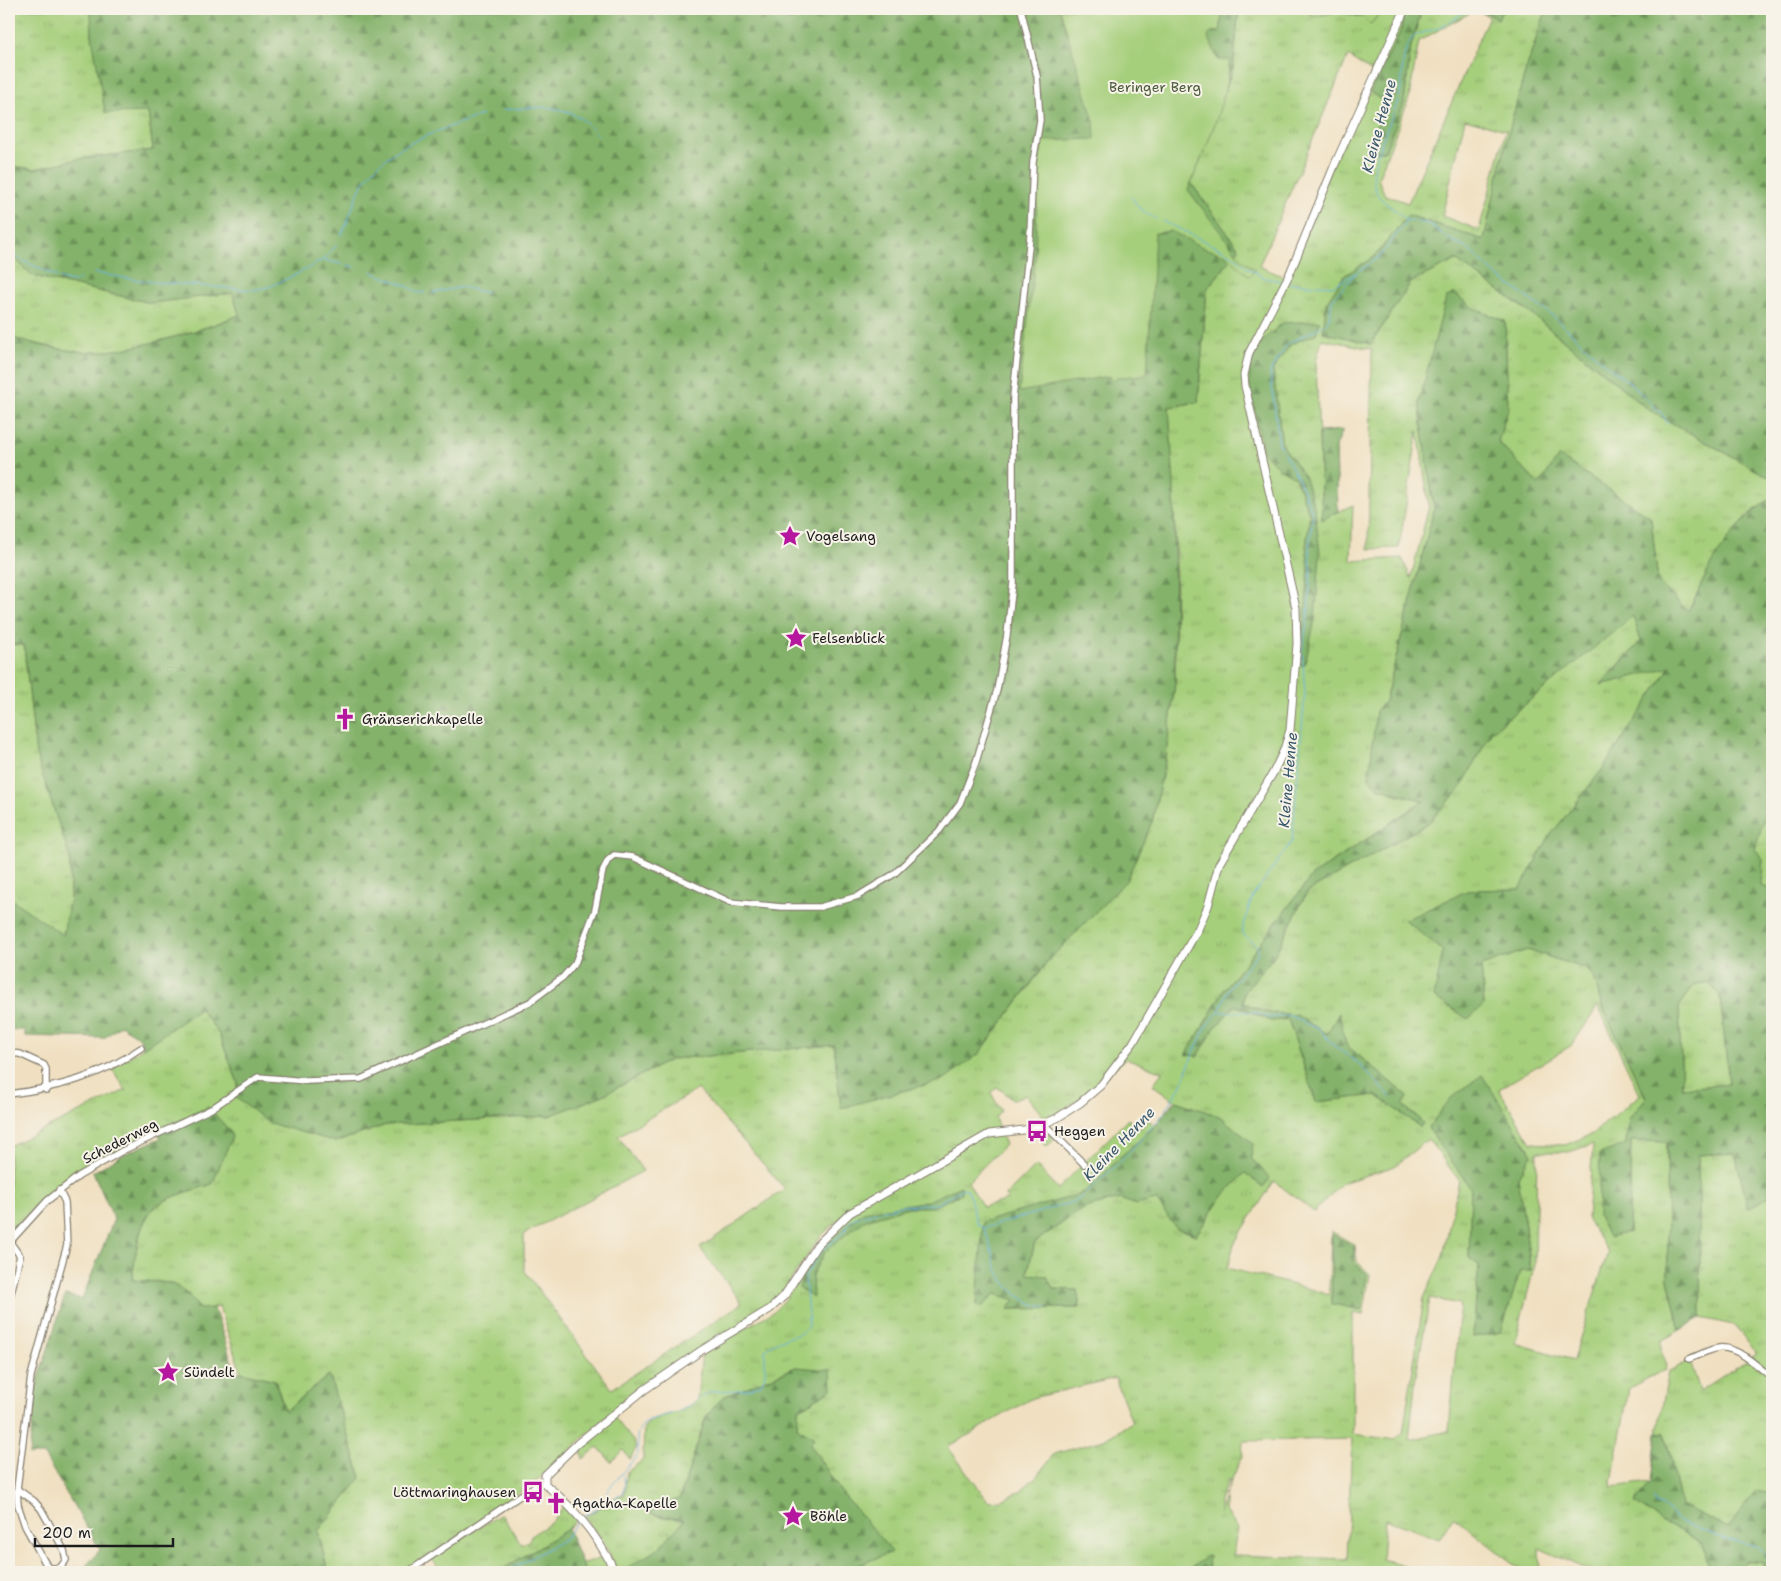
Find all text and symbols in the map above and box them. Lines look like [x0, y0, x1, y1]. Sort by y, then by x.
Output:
water label: Kleine Henne [1357, 77, 1401, 175]
park label: Beringer Berg [1109, 78, 1201, 96]
place icon: Vogelsang [777, 523, 803, 549]
place label: Vogelsang [806, 527, 876, 545]
place icon: Felsenblick [783, 625, 809, 651]
place label: Felsenblick [812, 629, 885, 647]
church icon: Gränserichkapelle [332, 706, 358, 732]
place label: Gränserichkapelle [362, 710, 483, 728]
water label: Kleine Henne [1274, 731, 1302, 829]
water label: Kleine Henne [1078, 1103, 1160, 1185]
street label: Schederweg [79, 1114, 161, 1168]
bus stop icon: Heggen [1024, 1118, 1050, 1144]
place label: Heggen [1054, 1122, 1106, 1140]
place icon: Sündelt [155, 1359, 181, 1385]
place label: Sündelt [184, 1363, 235, 1381]
bus stop icon: Löttmaringhausen [520, 1479, 546, 1505]
place label: Löttmaringhausen [393, 1483, 516, 1501]
church icon: Agatha-Kapelle [543, 1490, 569, 1516]
place label: Agatha-Kapelle [572, 1494, 677, 1512]
place icon: Böhle [780, 1503, 806, 1529]
place label: Böhle [810, 1507, 847, 1525]
scale bar [35, 1516, 172, 1548]
text: 200 m [42, 1523, 91, 1543]

